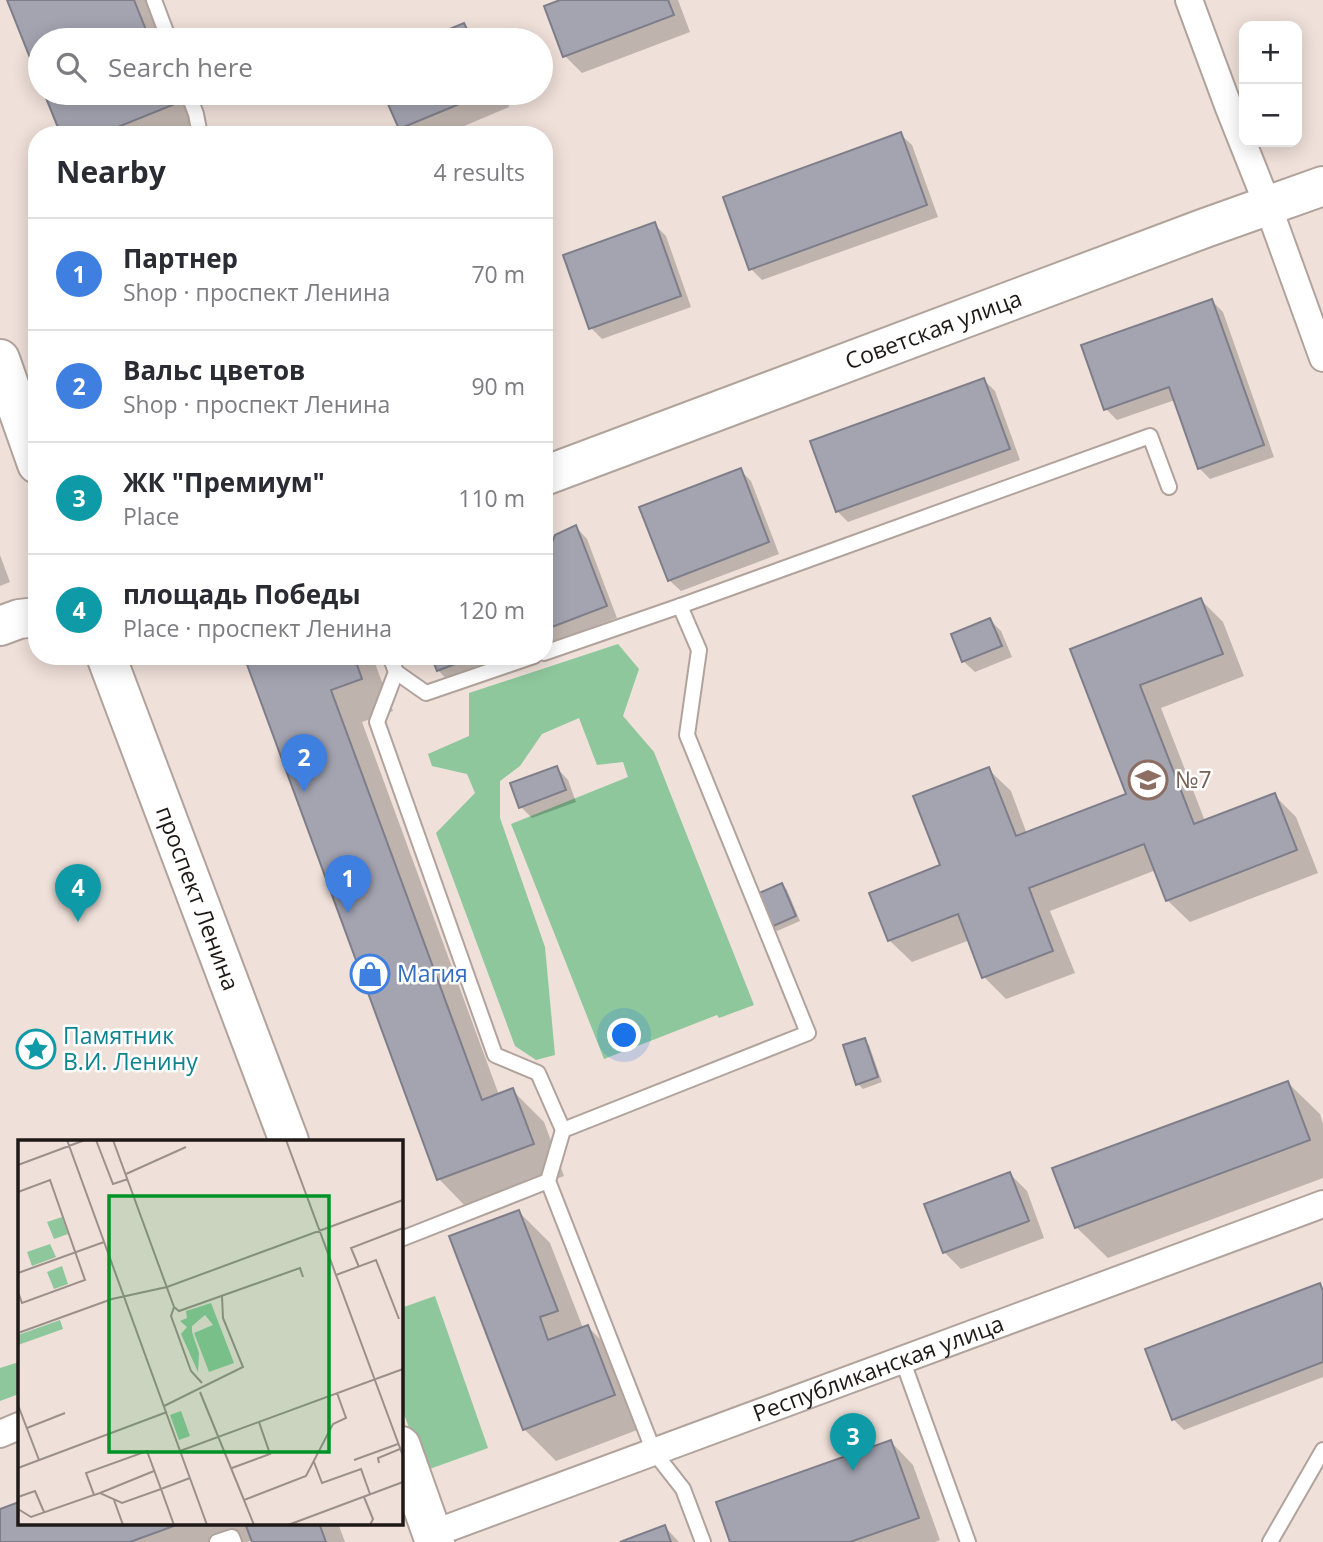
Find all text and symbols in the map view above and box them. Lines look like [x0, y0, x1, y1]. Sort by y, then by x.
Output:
map controls [1239, 21, 1302, 147]
button: + [1239, 21, 1302, 84]
search box [28, 28, 553, 105]
icon: search [52, 48, 90, 86]
text: Search here [108, 49, 253, 85]
button: − [1239, 84, 1302, 147]
text: Nearby [56, 151, 166, 192]
text: 4 results [434, 156, 525, 188]
text: Партнер [123, 240, 238, 276]
text: 1 [72, 258, 86, 290]
text: 70 m [471, 258, 525, 290]
text: Shop · проспект Ленина [123, 276, 390, 308]
street label: Советская улица [840, 281, 1026, 377]
text: Вальс цветов [123, 352, 305, 388]
text: 2 [72, 370, 86, 402]
text: 90 m [471, 370, 525, 402]
text: Shop · проспект Ленина [123, 388, 390, 420]
text: ЖК "Премиум" [123, 464, 325, 500]
text: 3 [72, 482, 86, 514]
text: 110 m [458, 482, 525, 514]
text: Place [123, 500, 179, 532]
text: площадь Победы [123, 576, 360, 612]
text: 4 [72, 594, 86, 626]
text: 120 m [458, 594, 525, 626]
text: Place · проспект Ленина [123, 612, 392, 644]
pin: 2 [281, 734, 327, 792]
school or university icon: №7 [1127, 759, 1169, 801]
place label: №7 [1175, 763, 1212, 795]
street label: проспект Ленина [149, 801, 248, 995]
pin: 1 [325, 855, 371, 913]
pin: 4 [55, 864, 101, 922]
shop icon: Магия [349, 953, 391, 995]
place label: Магия [397, 957, 468, 989]
your location [607, 1018, 641, 1052]
place label: Памятник В.И. Ленину [63, 1019, 198, 1077]
place icon: Памятник В.И. Ленину [15, 1028, 57, 1070]
inset map [18, 1140, 402, 1524]
street label: Республиканская улица [748, 1307, 1008, 1429]
pin: 3 [830, 1413, 876, 1471]

